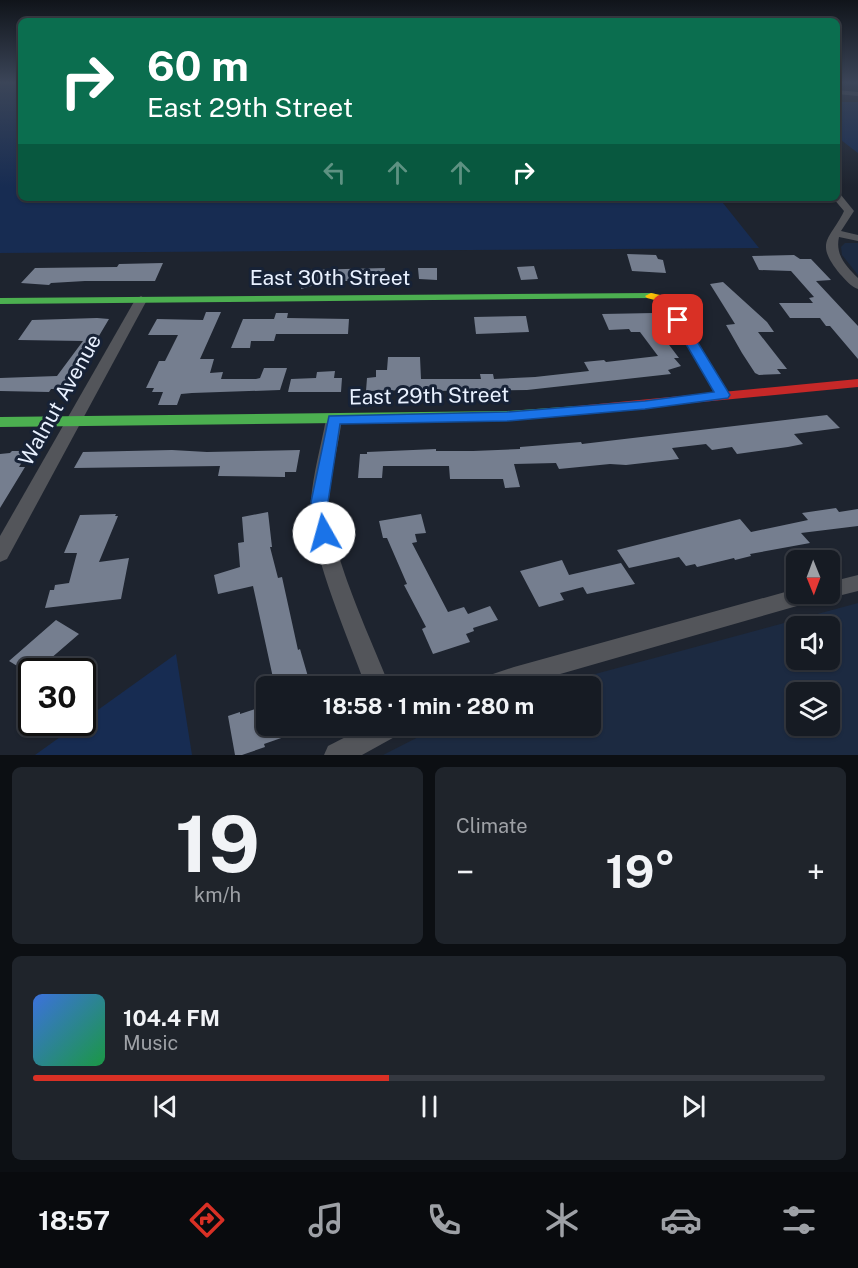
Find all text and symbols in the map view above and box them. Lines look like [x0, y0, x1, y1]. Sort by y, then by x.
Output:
text: 60 m [147, 41, 249, 90]
icon: right [48, 42, 126, 120]
text: East 29th Street [147, 91, 353, 123]
icon: left [318, 156, 351, 189]
icon: ahead [381, 156, 414, 189]
icon: ahead [444, 156, 477, 189]
icon: right [507, 156, 540, 189]
street label: East 30th Street [250, 265, 410, 290]
pin [652, 294, 703, 345]
icon: arrive [661, 303, 694, 336]
street label: Walnut Avenue [13, 330, 106, 470]
street label: East 29th Street [349, 382, 509, 409]
position arrow [292, 501, 356, 565]
north arrow [786, 550, 840, 604]
map controls [786, 550, 840, 736]
button: sound [786, 616, 840, 670]
speed limit sign: 30 [18, 658, 96, 736]
button: layers [786, 682, 840, 736]
text: 18:58 · 1 min · 280 m [323, 693, 534, 719]
text: 19 [175, 798, 260, 890]
text: Climate [456, 814, 528, 838]
text: 19° [605, 845, 676, 898]
text: − [456, 853, 474, 891]
text: + [807, 853, 825, 891]
text: km/h [194, 883, 241, 907]
text: 104.4 FM [123, 1005, 220, 1031]
text: Music [123, 1031, 178, 1055]
icon: previous [149, 1090, 182, 1123]
icon: pause [413, 1090, 446, 1123]
icon: next [677, 1090, 710, 1123]
icon: directions [186, 1199, 228, 1241]
icon: music [305, 1199, 347, 1241]
icon: phone [423, 1199, 465, 1241]
icon: climate [541, 1199, 583, 1241]
icon: car [660, 1199, 702, 1241]
icon: filters [778, 1199, 820, 1241]
text: 18:57 [38, 1204, 110, 1236]

